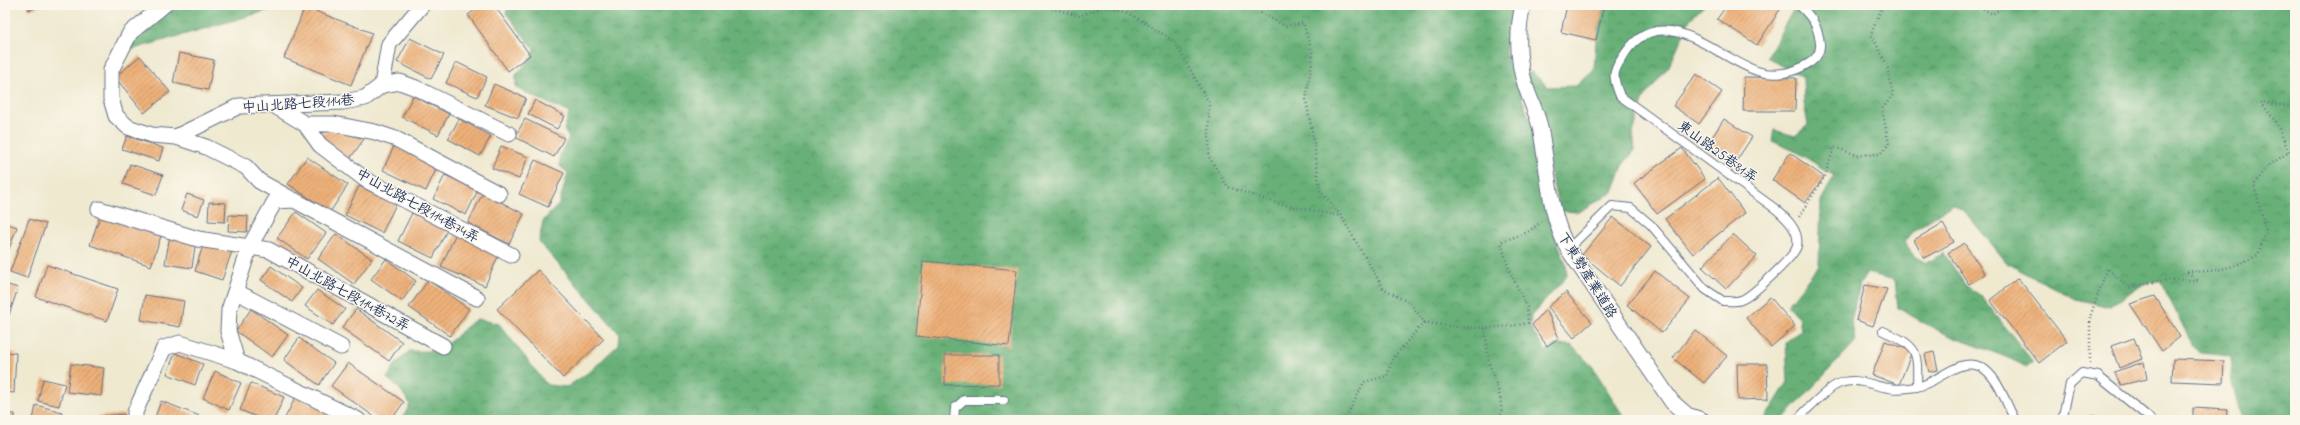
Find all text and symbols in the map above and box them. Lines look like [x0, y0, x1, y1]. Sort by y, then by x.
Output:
street label: 中山北路七段114巷 [241, 90, 356, 119]
street label: 東山路25巷81弄 [1673, 116, 1762, 189]
street label: 中山北路七段114巷74弄 [352, 164, 483, 249]
street label: 下東勢產業道路 [1552, 229, 1622, 323]
street label: 中山北路七段114巷72弄 [281, 251, 413, 337]

